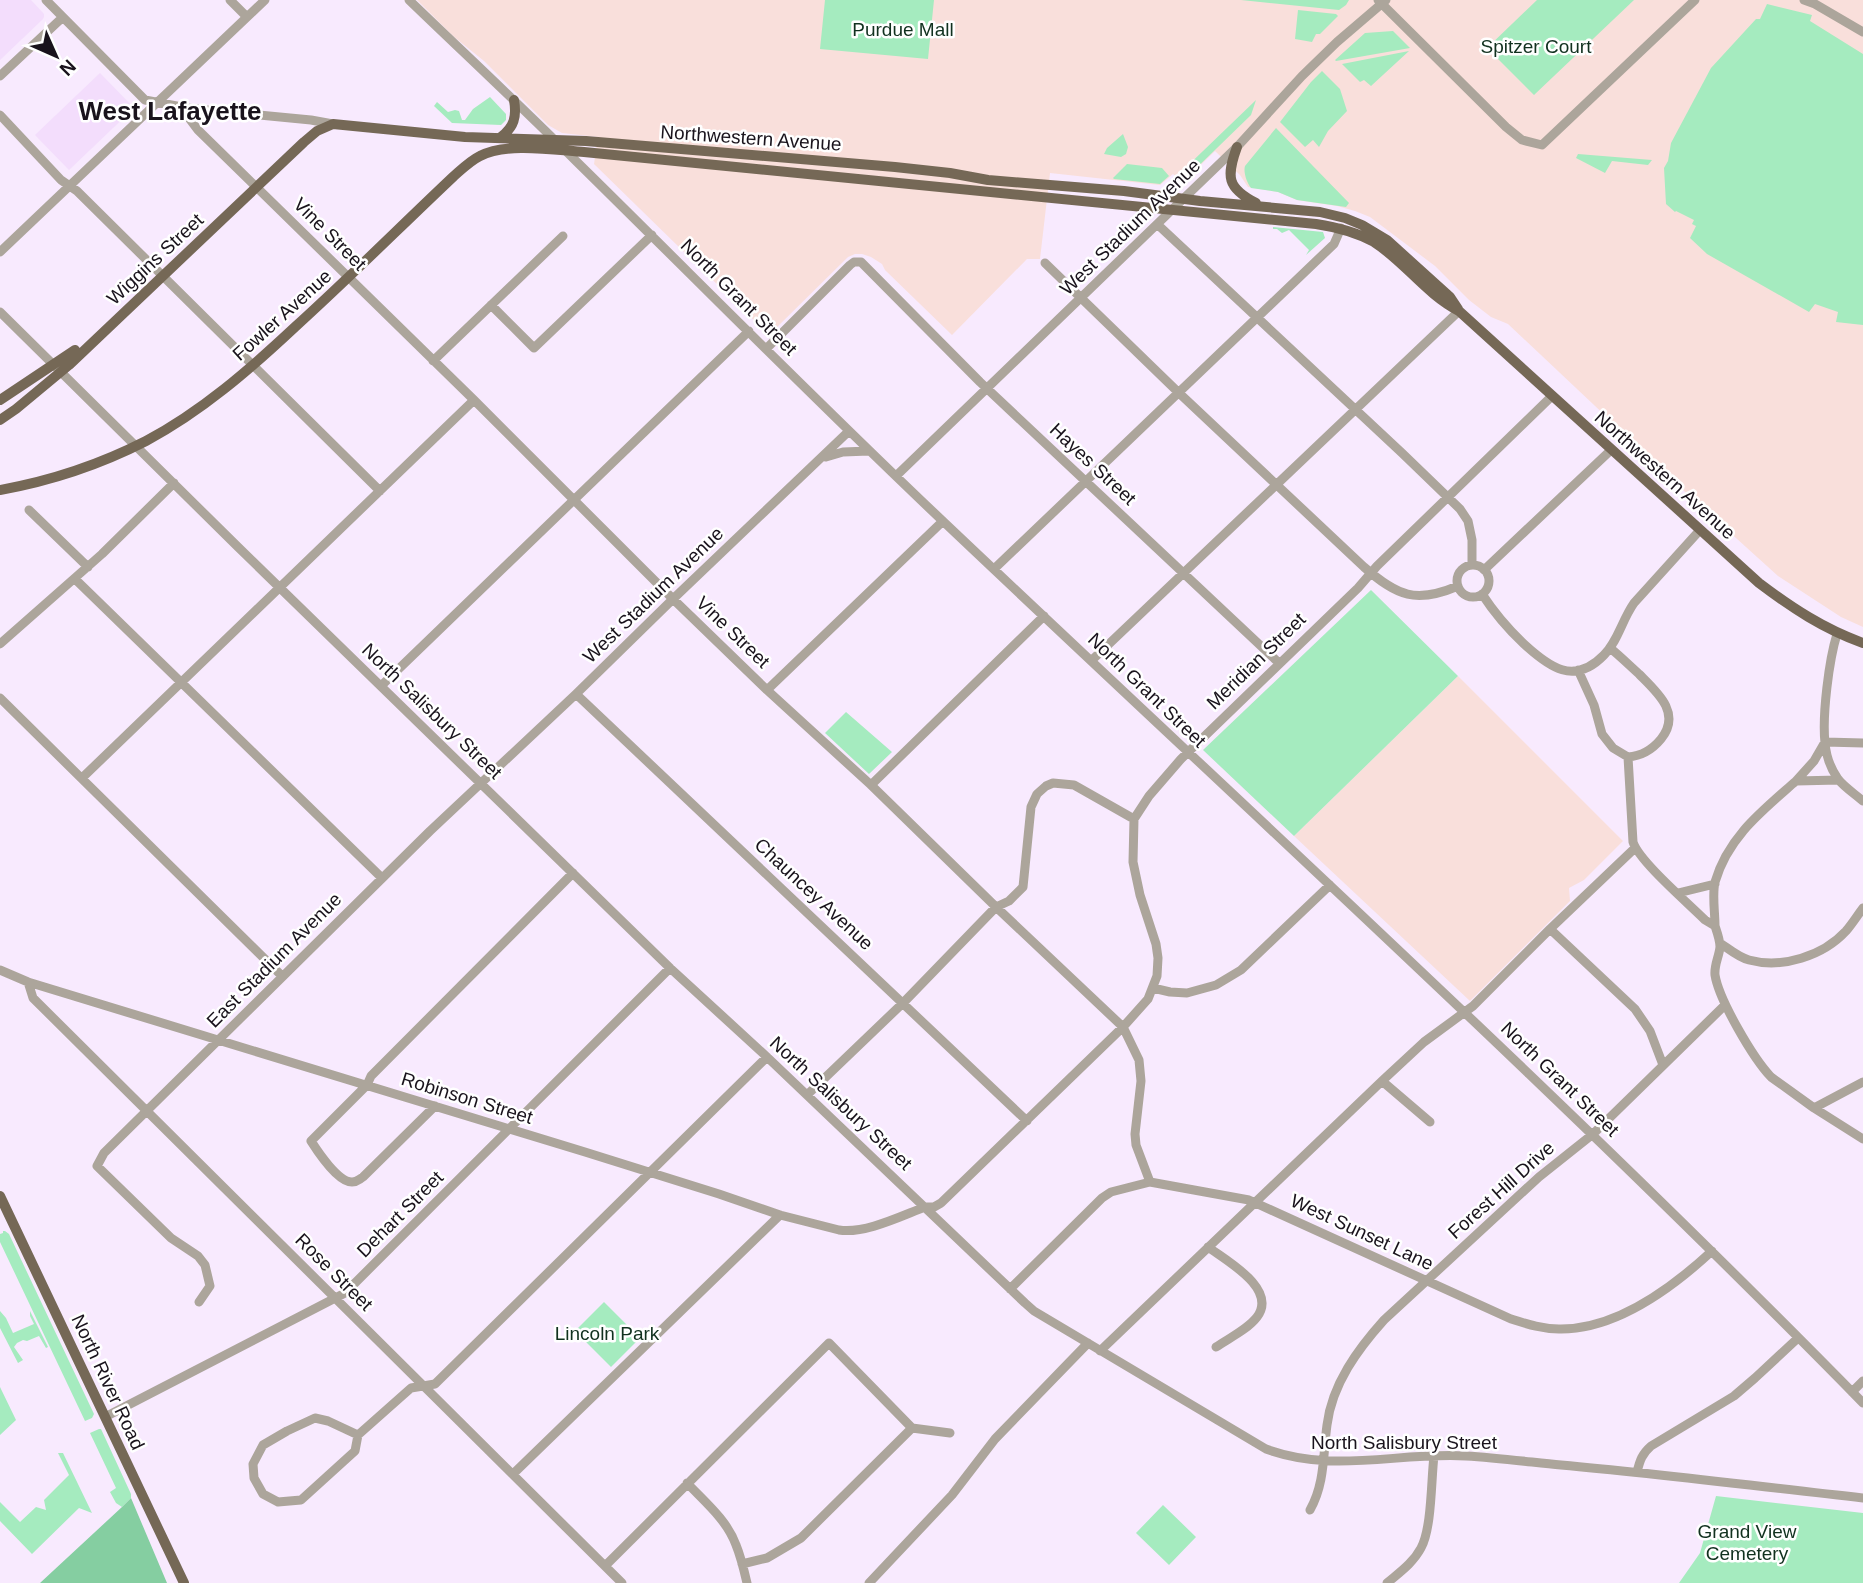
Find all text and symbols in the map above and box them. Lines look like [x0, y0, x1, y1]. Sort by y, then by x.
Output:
park label: Purdue Mall [852, 19, 954, 40]
north arrow [21, 21, 91, 91]
park label: Spitzer Court [1481, 36, 1592, 57]
text: N [55, 55, 80, 80]
district label: West Lafayette [78, 96, 262, 126]
street label: Northwestern Avenue [660, 121, 842, 155]
street label: West Stadium Avenue [1056, 155, 1204, 299]
street label: Vine Street [289, 193, 371, 275]
street label: Wiggins Street [103, 209, 208, 309]
street label: North Grant Street [677, 235, 802, 360]
street label: Fowler Avenue [228, 265, 336, 365]
street label: Northwestern Avenue [1591, 407, 1739, 543]
street label: Hayes Street [1046, 419, 1141, 510]
street label: West Stadium Avenue [579, 523, 727, 667]
street label: Vine Street [692, 592, 774, 673]
street label: Meridian Street [1202, 608, 1310, 713]
street label: North Grant Street [1084, 629, 1211, 752]
street label: North Salisbury Street [358, 639, 507, 784]
street label: Chauncey Avenue [751, 834, 877, 954]
street label: East Stadium Avenue [202, 888, 346, 1032]
street label: North Grant Street [1497, 1018, 1624, 1141]
street label: North Salisbury Street [766, 1032, 917, 1175]
street label: Robinson Street [399, 1068, 536, 1128]
street label: Forest Hill Drive [1444, 1137, 1558, 1243]
street label: Dehart Street [353, 1166, 448, 1261]
street label: West Sunset Lane [1287, 1190, 1437, 1274]
street label: Rose Street [291, 1229, 377, 1315]
street label: North River Road [67, 1311, 149, 1453]
park label: Lincoln Park [555, 1323, 660, 1344]
street label: North Salisbury Street [1311, 1432, 1498, 1453]
park label: Grand View Cemetery [1698, 1521, 1797, 1564]

